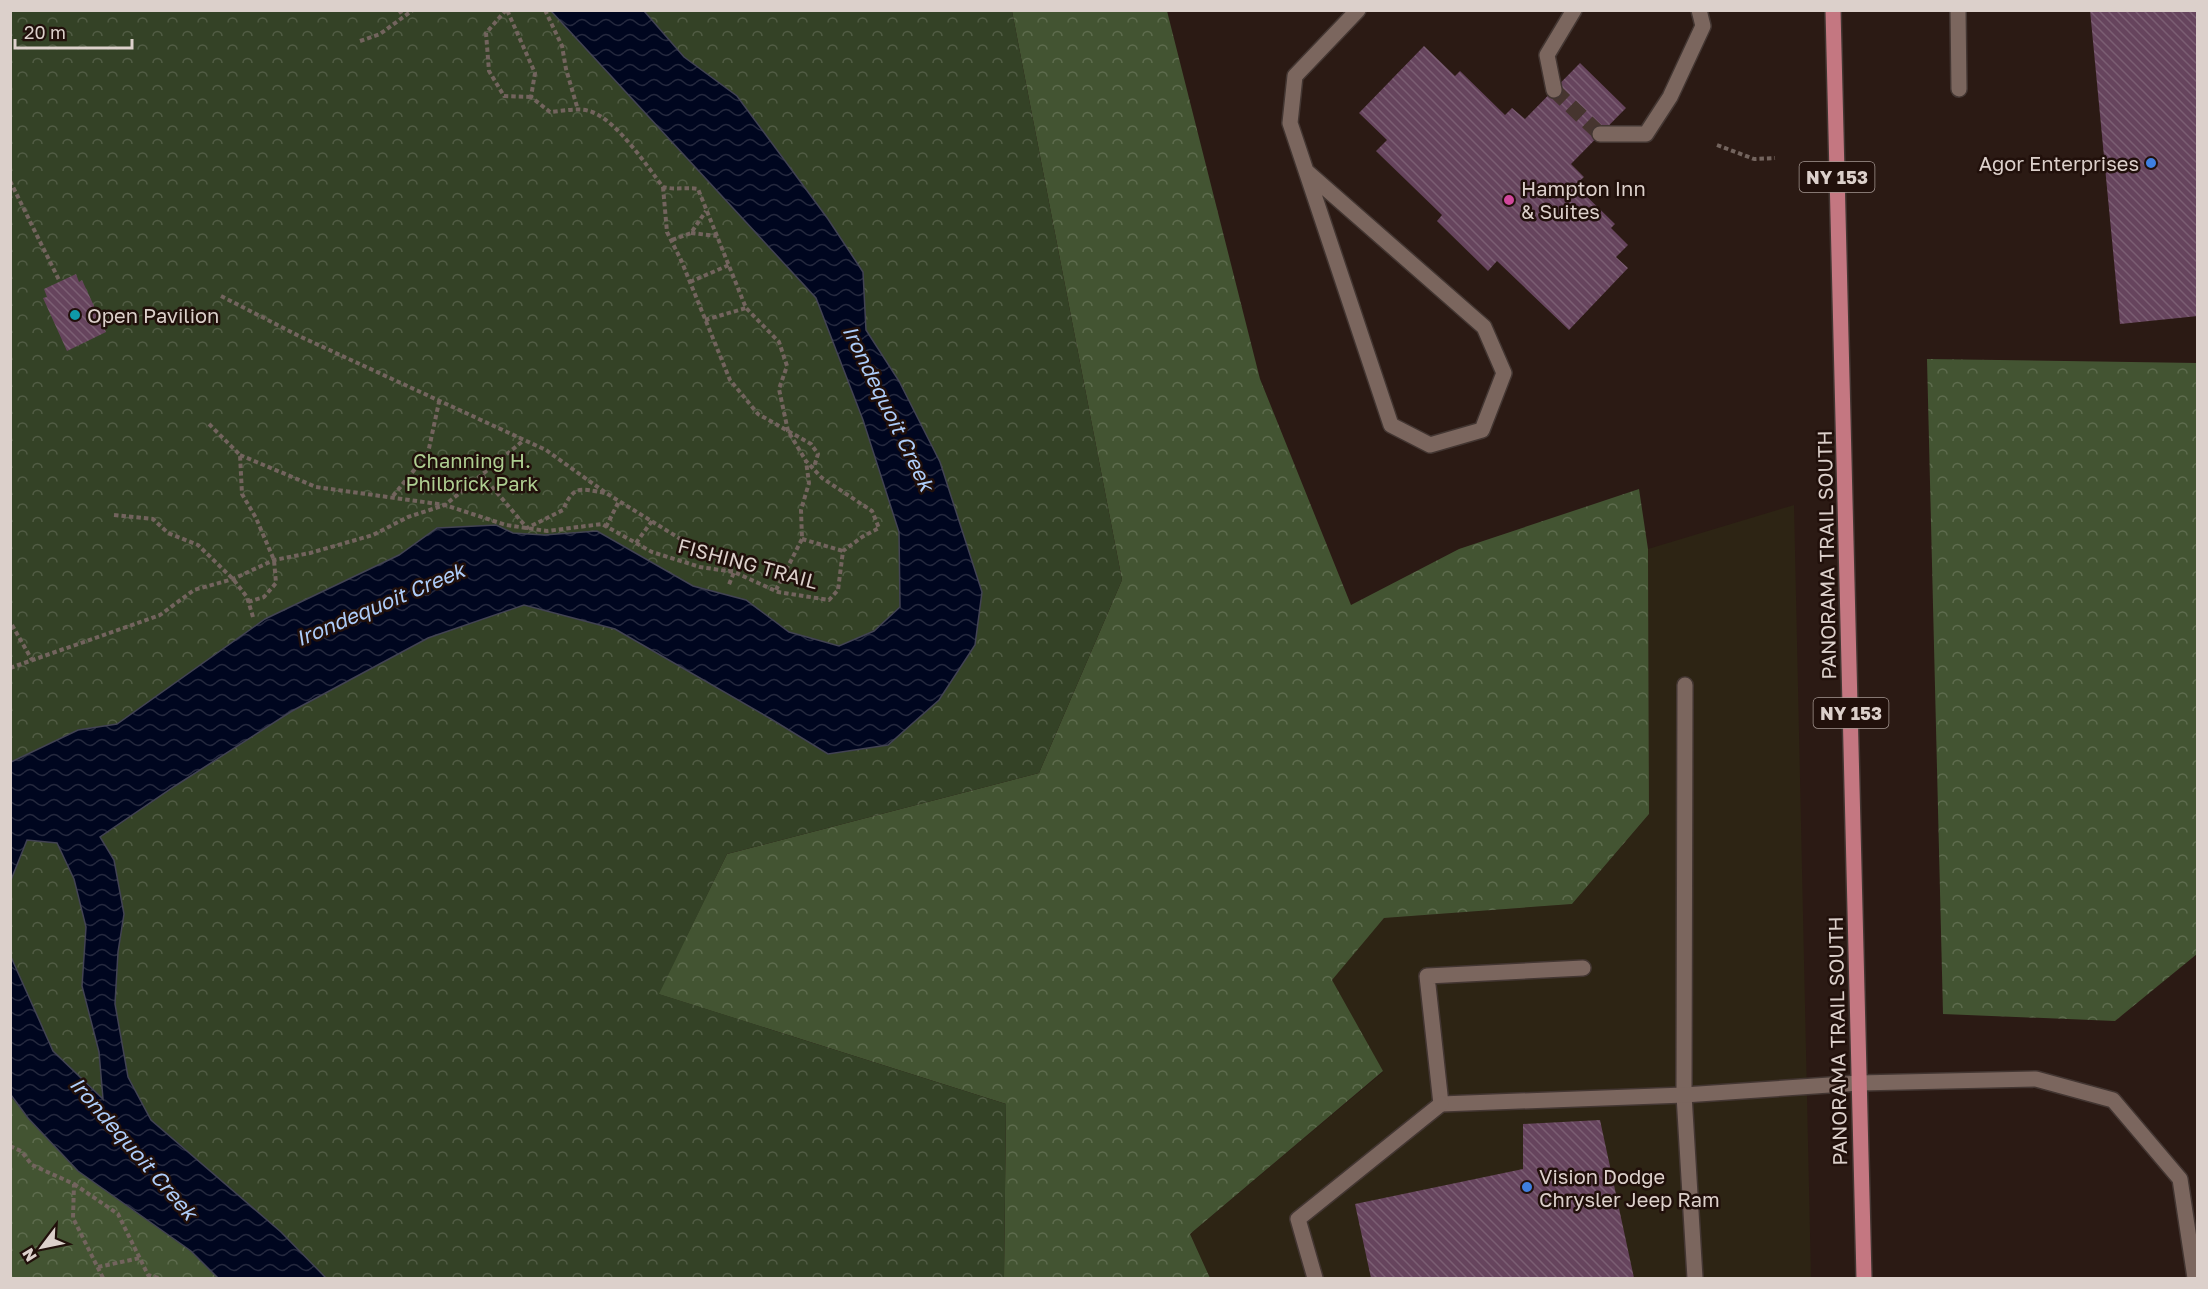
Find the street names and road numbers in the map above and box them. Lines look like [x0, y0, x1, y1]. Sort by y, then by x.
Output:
road number: NY 153 [1800, 162, 1874, 192]
street label: PANORAMA TRAIL SOUTH [1812, 430, 1840, 680]
street label: FISHING TRAIL [675, 533, 821, 593]
road number: NY 153 [1814, 698, 1888, 728]
street label: PANORAMA TRAIL SOUTH [1823, 916, 1851, 1166]

